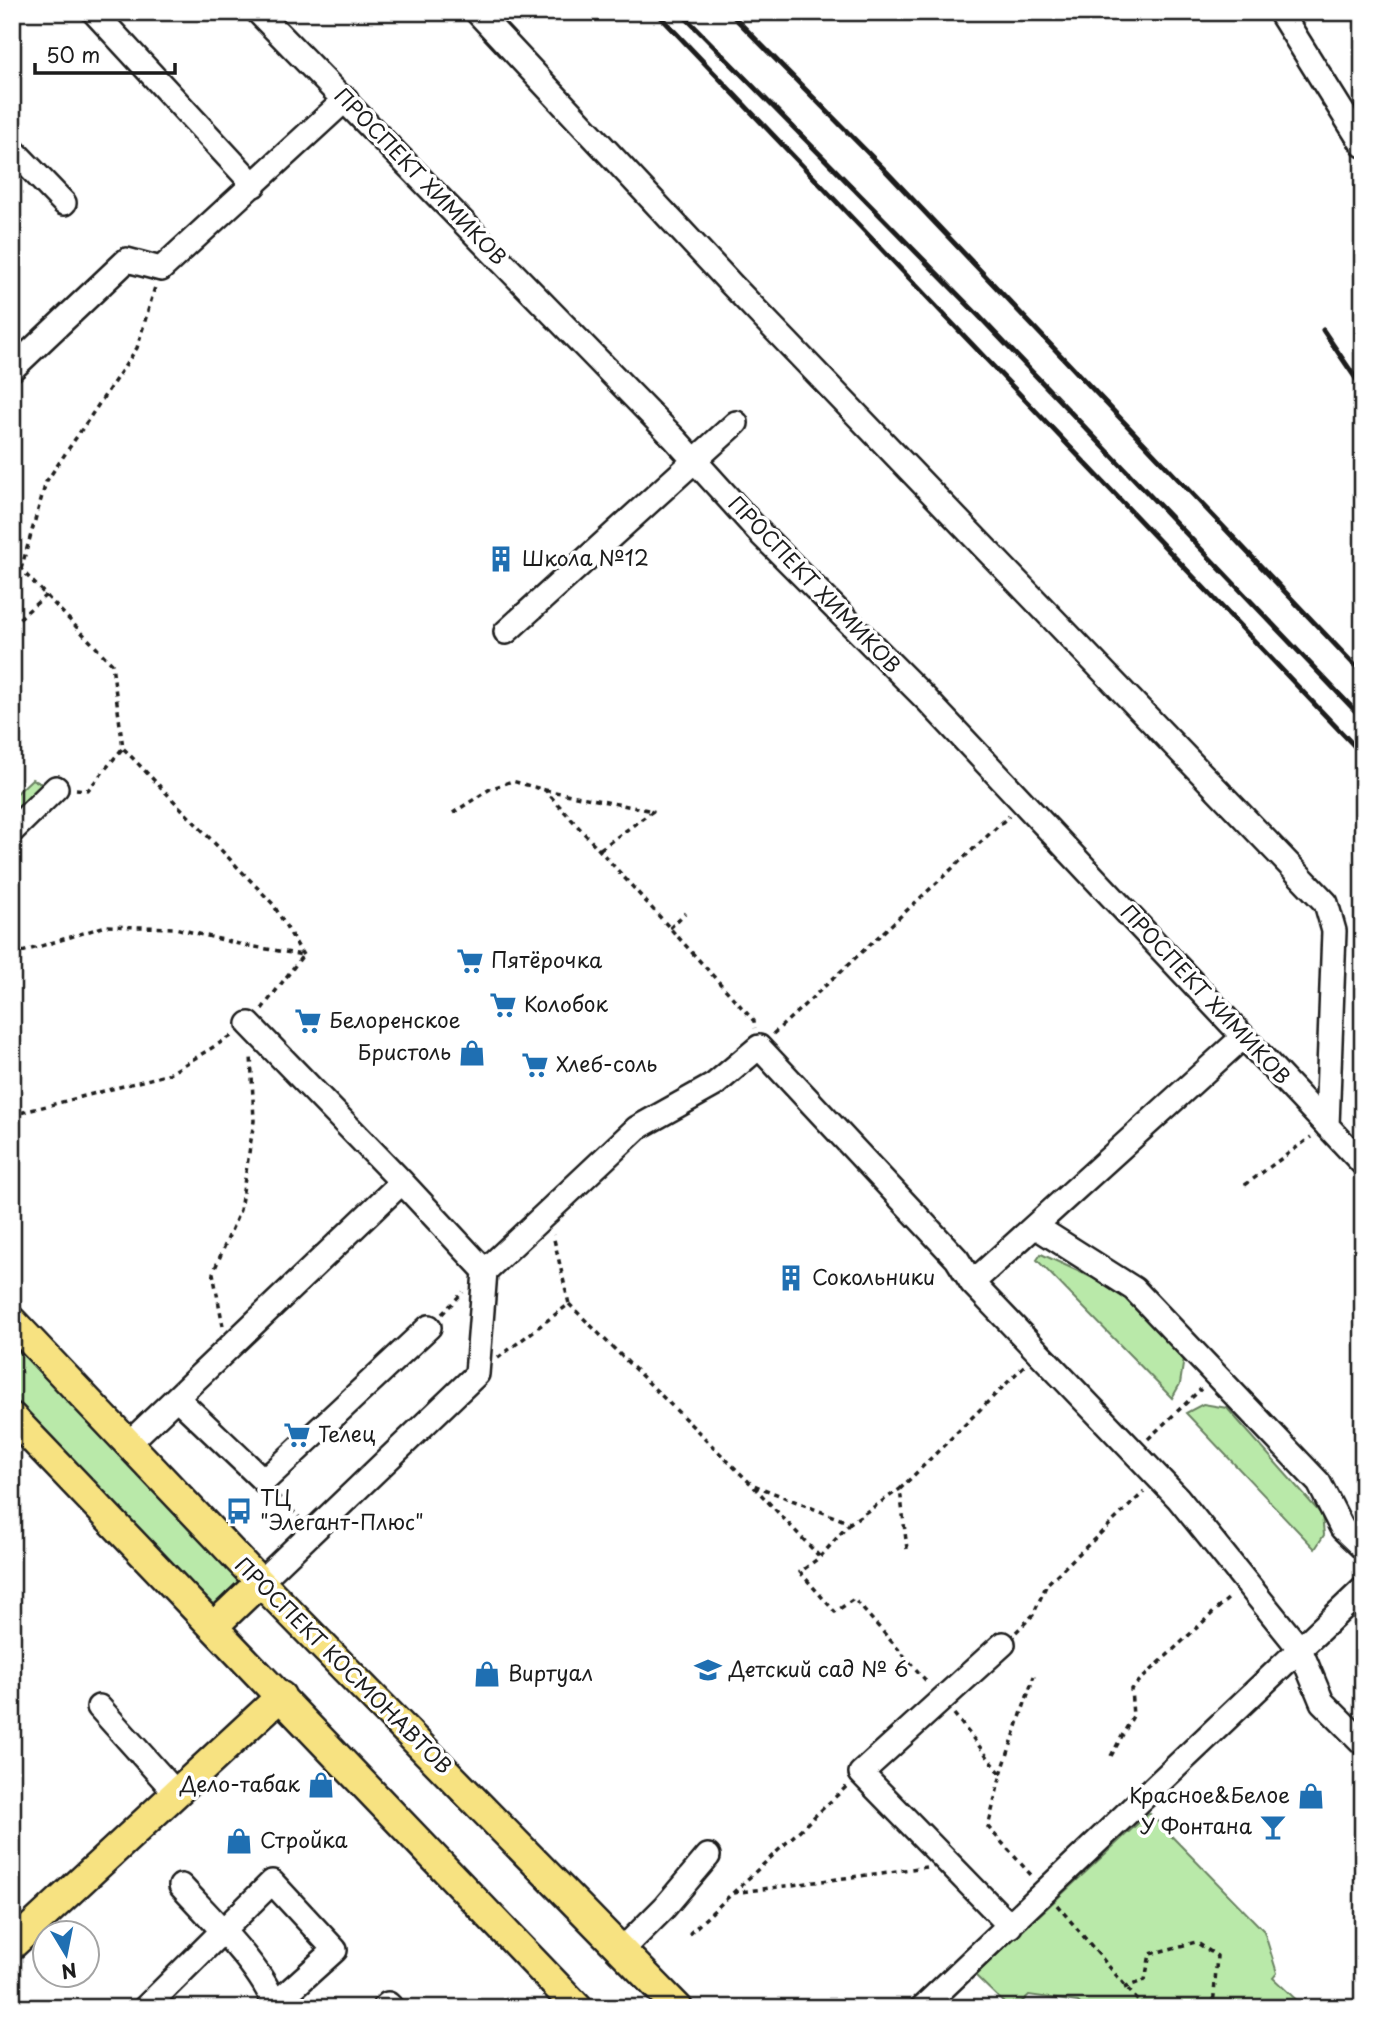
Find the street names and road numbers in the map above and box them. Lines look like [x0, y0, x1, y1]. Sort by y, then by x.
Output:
street label: ПРОСПЕКТ ХИМИКОВ [328, 80, 515, 272]
street label: ПРОСПЕКТ ХИМИКОВ [722, 488, 909, 680]
street label: ПРОСПЕКТ ХИМИКОВ [1114, 896, 1299, 1091]
street label: ПРОСПЕКТ КОСМОНАВТОВ [229, 1549, 460, 1780]

